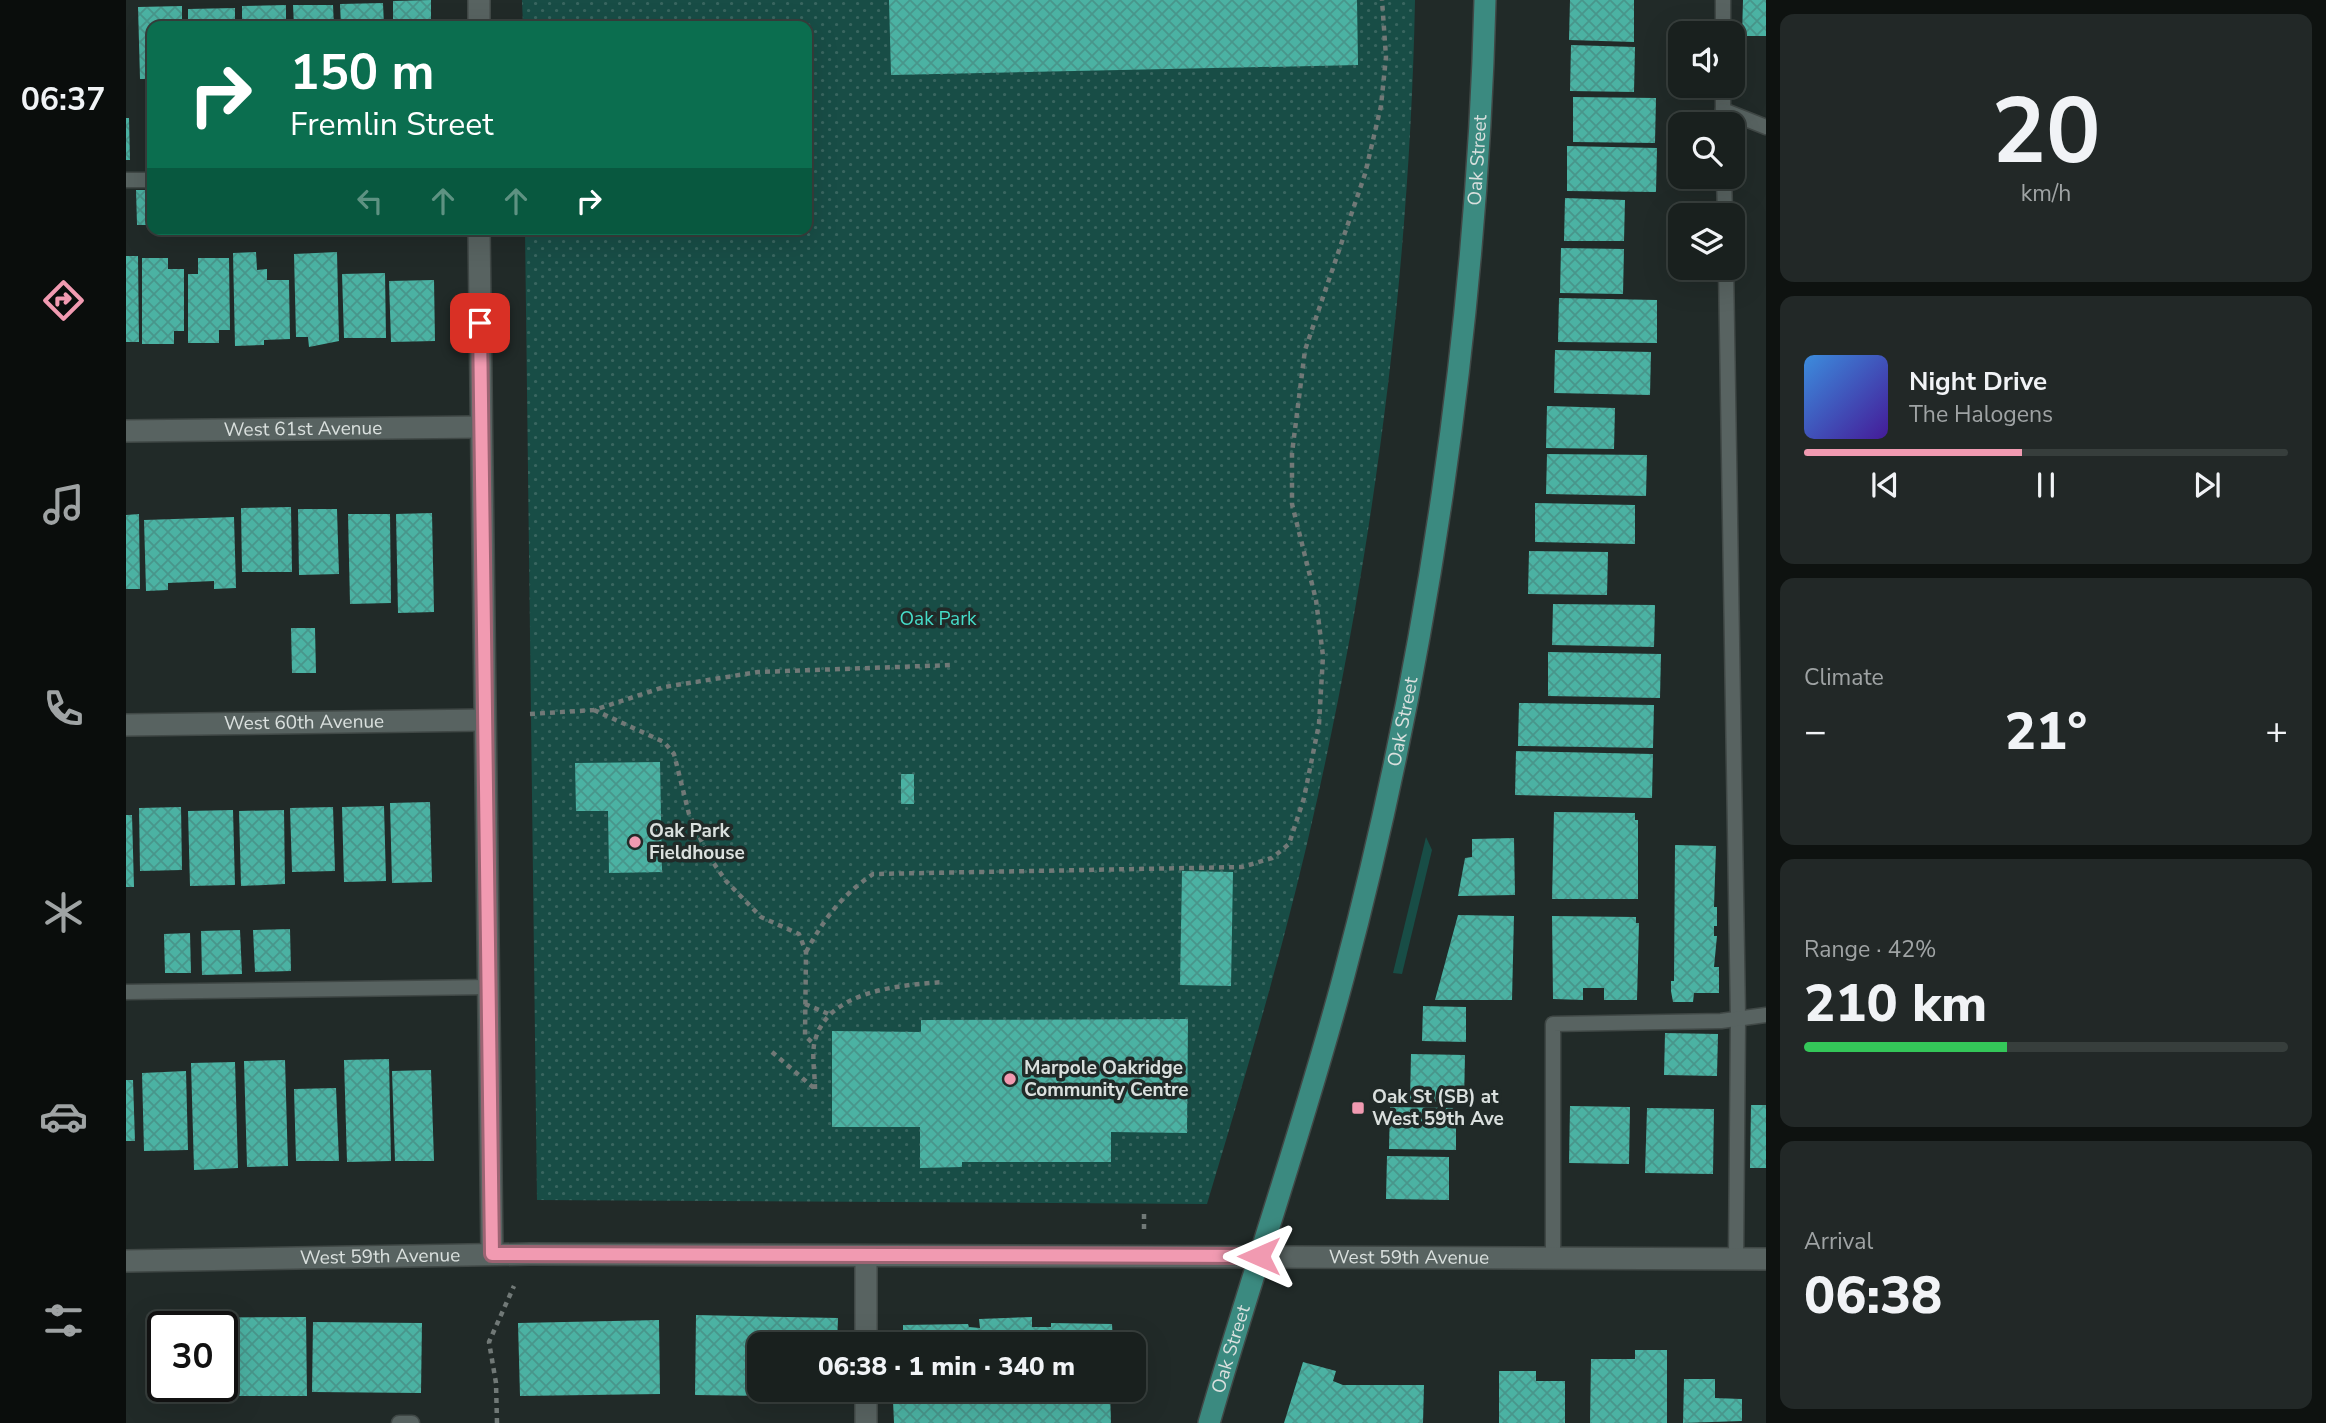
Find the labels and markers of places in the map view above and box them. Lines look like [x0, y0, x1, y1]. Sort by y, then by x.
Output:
pin [450, 293, 510, 353]
place label: Oak Park Fieldhouse [649, 818, 745, 866]
marker: Oak Park Fieldhouse [627, 834, 643, 850]
place label: Marpole Oakridge Community Centre [1024, 1055, 1189, 1103]
marker: Marpole Oakridge Community Centre [1002, 1071, 1018, 1087]
place label: Oak St (SB) at West 59th Ave [1372, 1084, 1504, 1132]
marker: Oak St (SB) at West 59th Ave [1350, 1100, 1366, 1116]

